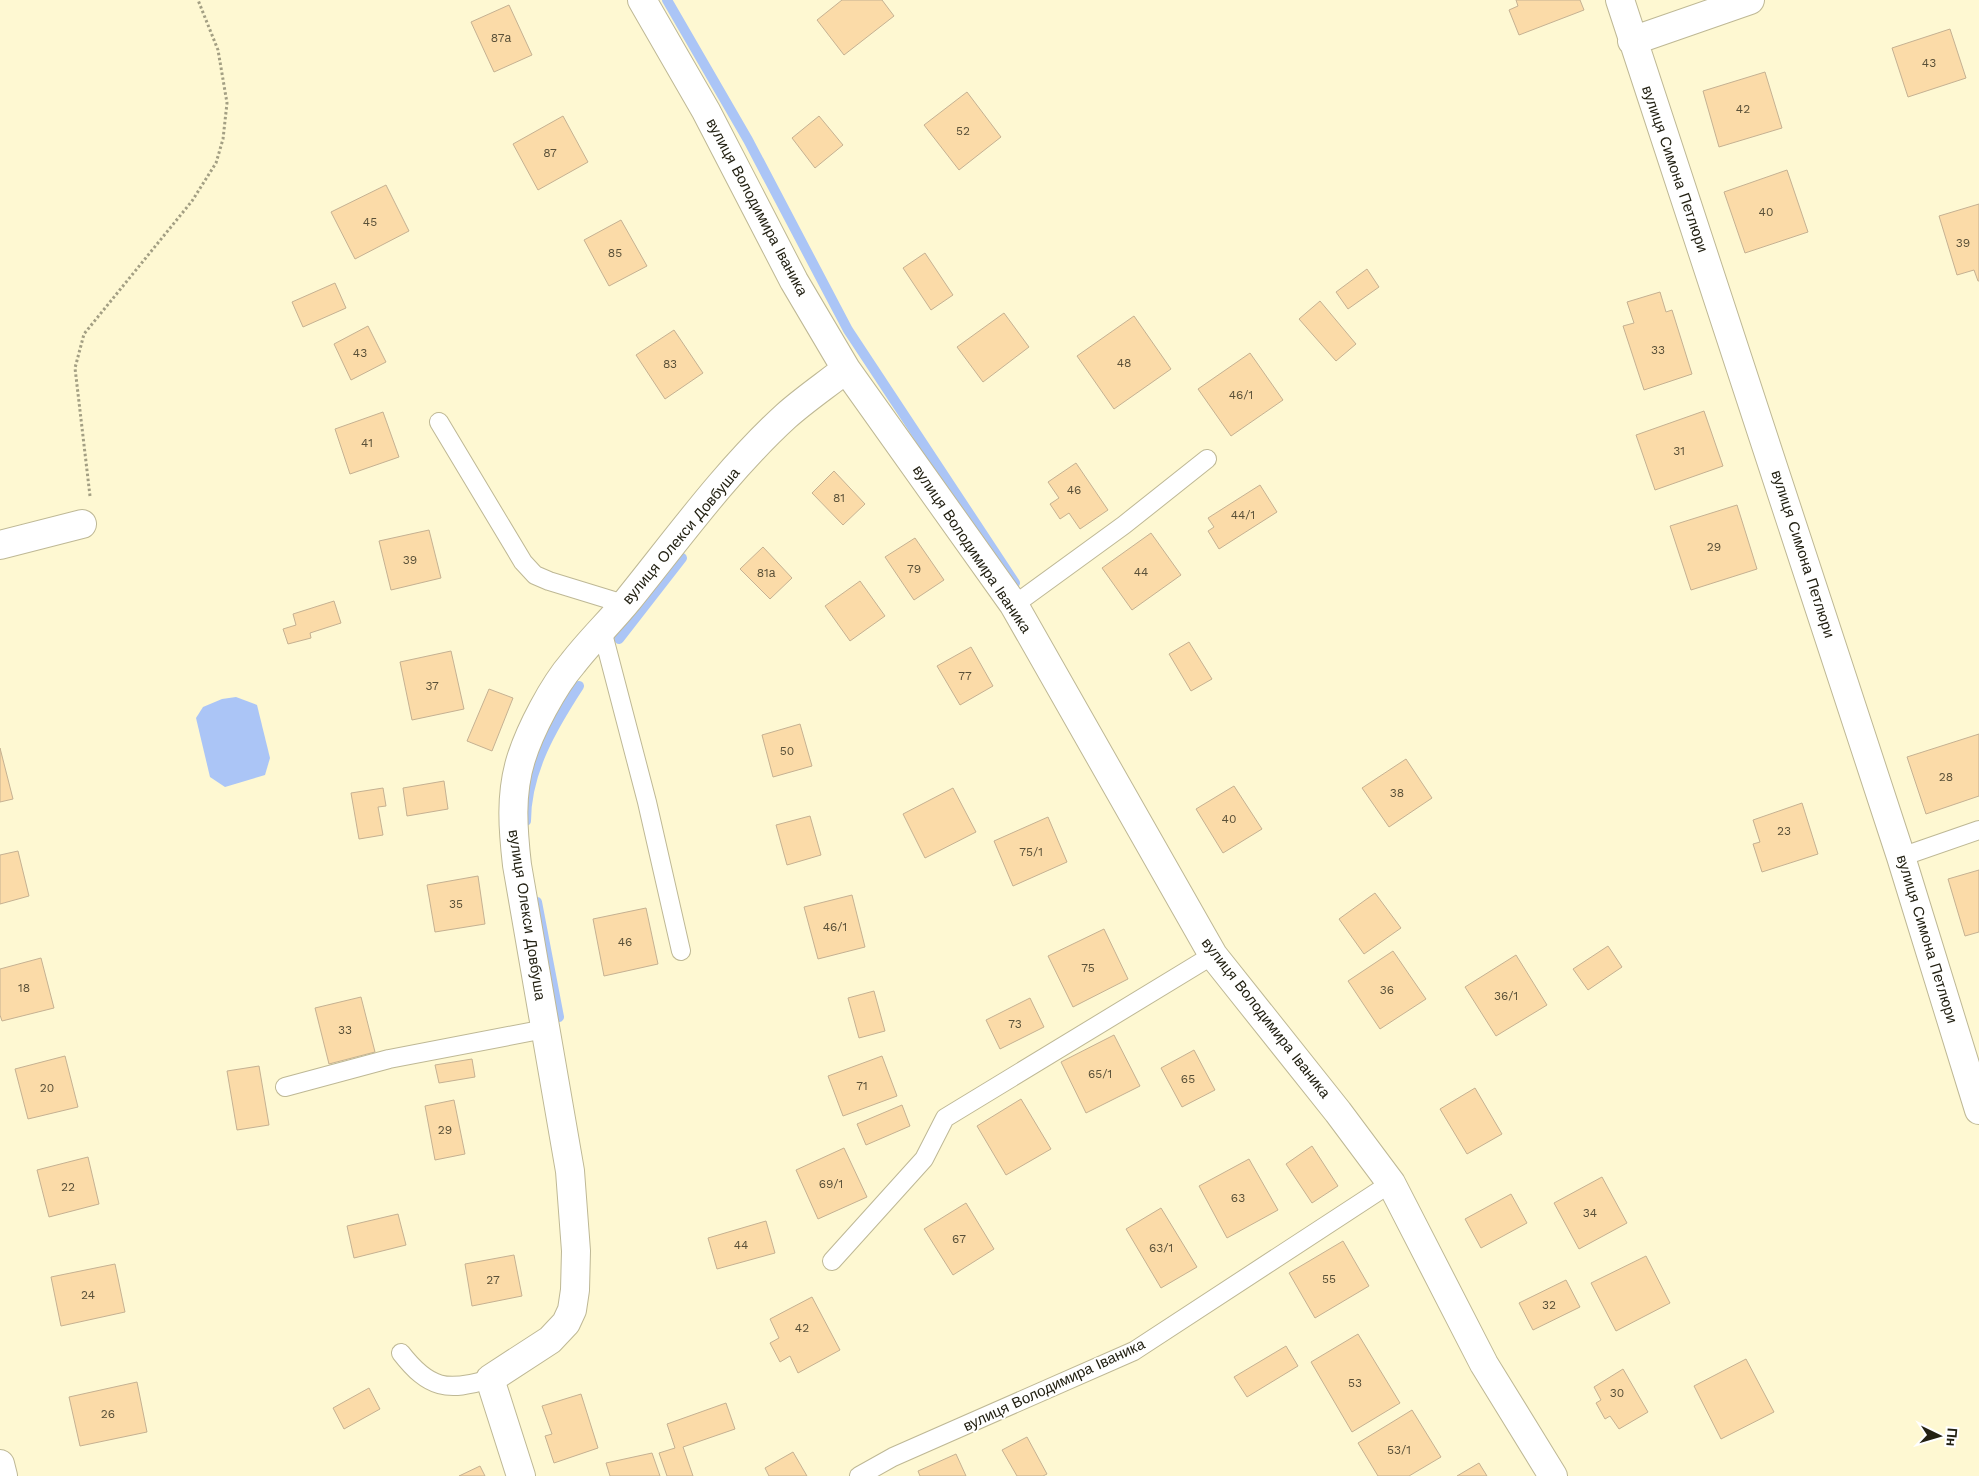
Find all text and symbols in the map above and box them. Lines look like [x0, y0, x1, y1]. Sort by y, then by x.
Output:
house number: 87а [491, 31, 511, 45]
house number: 43 [1922, 56, 1936, 70]
street label: вулиця Симона Петлюри [1638, 83, 1712, 255]
house number: 42 [1736, 102, 1750, 116]
street label: вулиця Володимира Іваника [702, 115, 812, 299]
house number: 52 [956, 124, 970, 138]
house number: 87 [543, 146, 557, 160]
house number: 40 [1759, 205, 1773, 219]
house number: 45 [363, 215, 377, 229]
house number: 39 [1956, 236, 1970, 250]
house number: 85 [608, 246, 622, 260]
house number: 33 [1651, 343, 1665, 357]
house number: 43 [353, 346, 367, 360]
house number: 48 [1117, 356, 1131, 370]
house number: 83 [663, 357, 677, 371]
house number: 46/1 [1229, 388, 1253, 402]
house number: 41 [361, 436, 373, 450]
house number: 31 [1673, 444, 1685, 458]
street label: вулиця Володимира Іваника [909, 462, 1035, 637]
street label: вулиця Олекси Довбуша [619, 464, 744, 608]
street label: вулиця Симона Петлюри [1767, 468, 1839, 640]
house number: 46 [1067, 483, 1081, 497]
house number: 81 [833, 491, 845, 505]
house number: 44/1 [1231, 508, 1255, 522]
house number: 29 [1707, 540, 1721, 554]
house number: 39 [403, 553, 417, 567]
house number: 79 [907, 562, 921, 576]
house number: 44 [1134, 565, 1148, 579]
house number: 81а [757, 566, 776, 580]
house number: 77 [958, 669, 972, 683]
house number: 37 [425, 679, 439, 693]
house number: 50 [780, 744, 794, 758]
house number: 28 [1939, 770, 1953, 784]
house number: 38 [1390, 786, 1404, 800]
house number: 40 [1222, 812, 1236, 826]
house number: 23 [1777, 824, 1791, 838]
street label: вулиця Олекси Довбуша [505, 828, 549, 1002]
house number: 75/1 [1019, 845, 1043, 859]
street label: вулиця Симона Петлюри [1893, 853, 1961, 1025]
house number: 35 [449, 897, 463, 911]
house number: 46/1 [823, 920, 847, 934]
street label: вулиця Володимира Іваника [1198, 934, 1335, 1102]
house number: 46 [618, 935, 632, 949]
house number: 75 [1081, 961, 1095, 975]
house number: 18 [18, 981, 30, 995]
house number: 36 [1380, 983, 1394, 997]
house number: 36/1 [1494, 989, 1518, 1003]
house number: 73 [1008, 1017, 1022, 1031]
house number: 33 [338, 1023, 352, 1037]
house number: 65/1 [1088, 1067, 1112, 1081]
house number: 65 [1181, 1072, 1195, 1086]
house number: 71 [856, 1079, 868, 1093]
house number: 20 [40, 1081, 54, 1095]
house number: 29 [438, 1123, 452, 1137]
house number: 69/1 [819, 1177, 843, 1191]
house number: 22 [61, 1180, 75, 1194]
house number: 63 [1231, 1191, 1245, 1205]
house number: 34 [1583, 1206, 1597, 1220]
house number: 67 [952, 1232, 966, 1246]
house number: 44 [734, 1238, 748, 1252]
house number: 63/1 [1149, 1241, 1173, 1255]
house number: 55 [1322, 1272, 1336, 1286]
house number: 27 [486, 1273, 500, 1287]
house number: 24 [81, 1288, 95, 1302]
house number: 32 [1542, 1298, 1556, 1312]
house number: 42 [795, 1321, 809, 1335]
street label: вулиця Володимира Іваника [960, 1335, 1148, 1435]
house number: 53 [1348, 1376, 1362, 1390]
house number: 30 [1610, 1386, 1624, 1400]
house number: 26 [101, 1407, 115, 1421]
north arrow [1914, 1411, 1964, 1461]
text: Пн [1943, 1427, 1961, 1447]
house number: 53/1 [1387, 1443, 1411, 1457]

